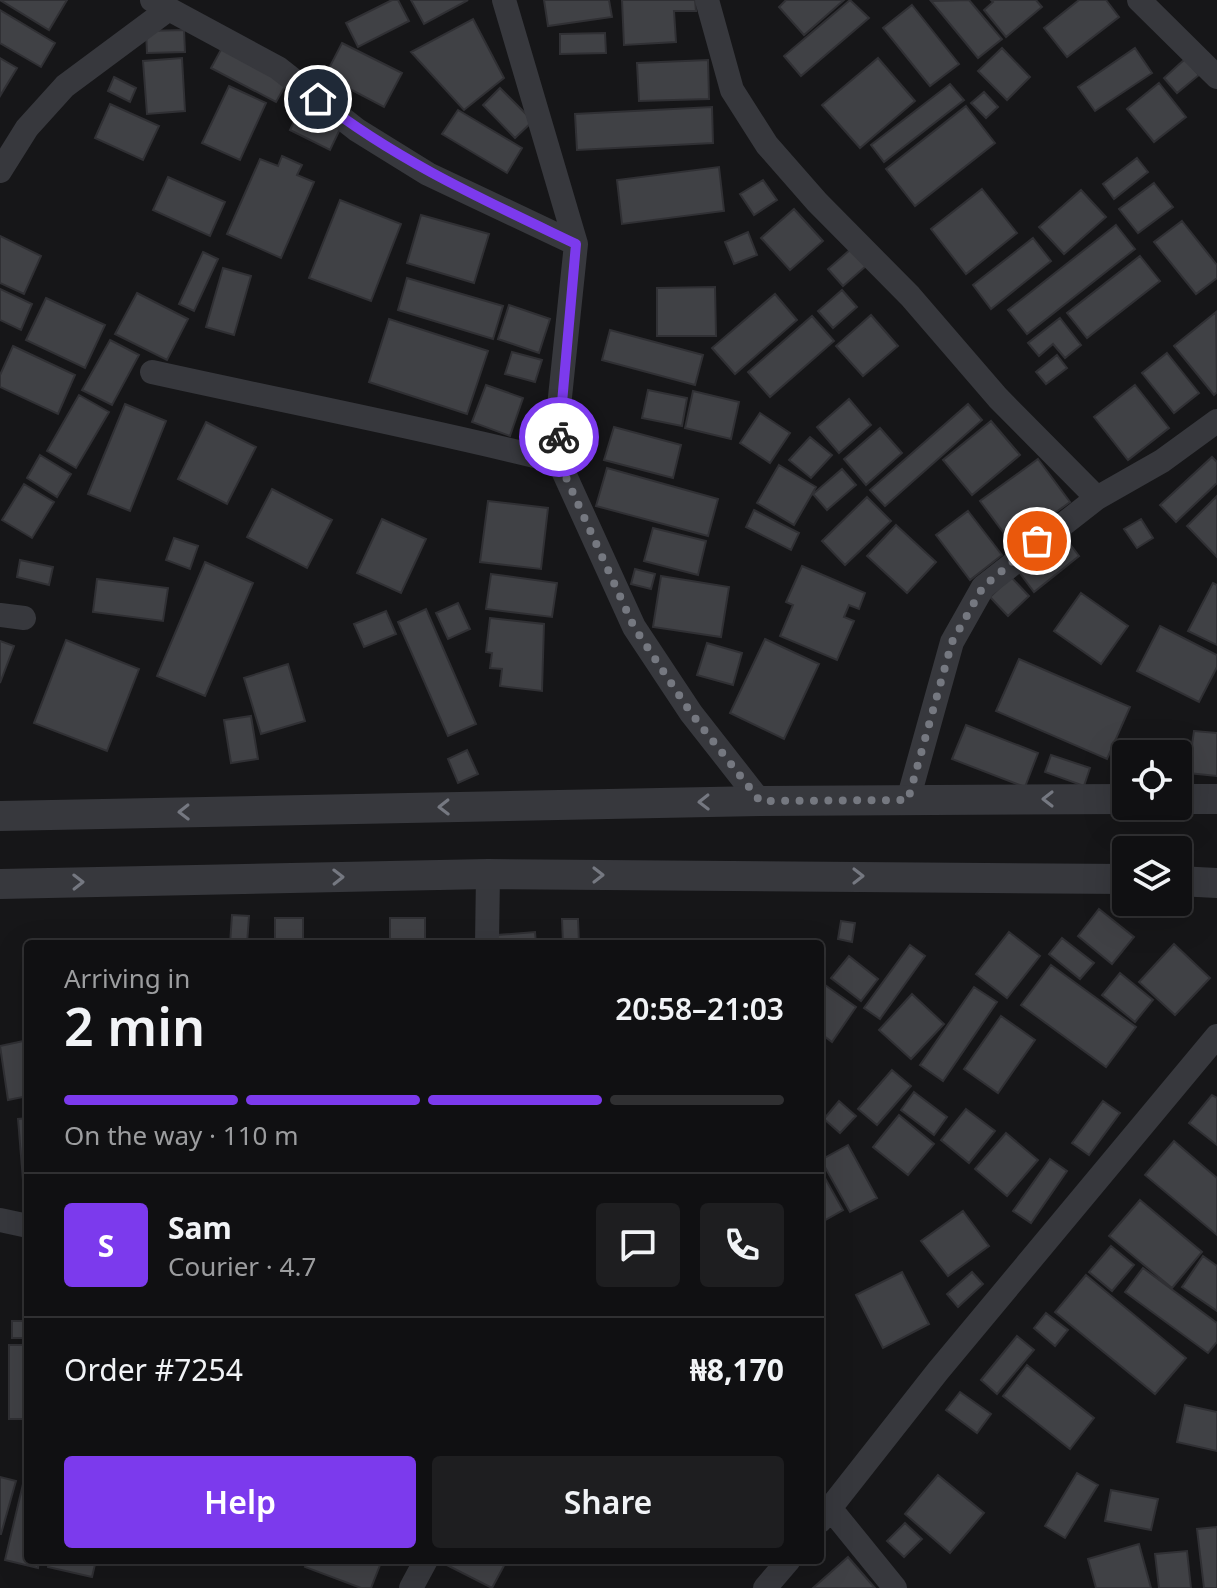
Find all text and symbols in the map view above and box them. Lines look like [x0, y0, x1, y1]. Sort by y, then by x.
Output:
pin [284, 65, 352, 133]
icon: home [296, 77, 340, 121]
courier [519, 397, 599, 477]
icon: bike [537, 415, 581, 459]
pin [1003, 507, 1071, 575]
icon: bag [1015, 519, 1059, 563]
map controls [1112, 740, 1192, 916]
button: locate [1112, 740, 1192, 820]
one-way arrow [1041, 790, 1054, 808]
one-way arrow [697, 793, 710, 811]
one-way arrow [437, 799, 450, 816]
one-way arrow [177, 804, 190, 821]
button: layers [1112, 836, 1192, 916]
one-way arrow [592, 866, 605, 884]
one-way arrow [332, 868, 345, 885]
one-way arrow [852, 868, 865, 885]
one-way arrow [72, 873, 85, 891]
text: Arriving in [64, 960, 190, 996]
text: 20:58–21:03 [615, 988, 784, 1029]
text: 2 min [64, 990, 205, 1061]
text: On the way · 110 m [64, 1117, 298, 1153]
button: chat [596, 1203, 680, 1287]
button: phone [700, 1203, 784, 1287]
text: Sam [168, 1207, 232, 1248]
text: S [98, 1225, 114, 1266]
text: Courier · 4.7 [168, 1248, 316, 1284]
text: Order #7254 [64, 1349, 243, 1390]
text: ₦8,170 [690, 1349, 784, 1390]
button: Help [64, 1456, 416, 1548]
button: Share [432, 1456, 784, 1548]

